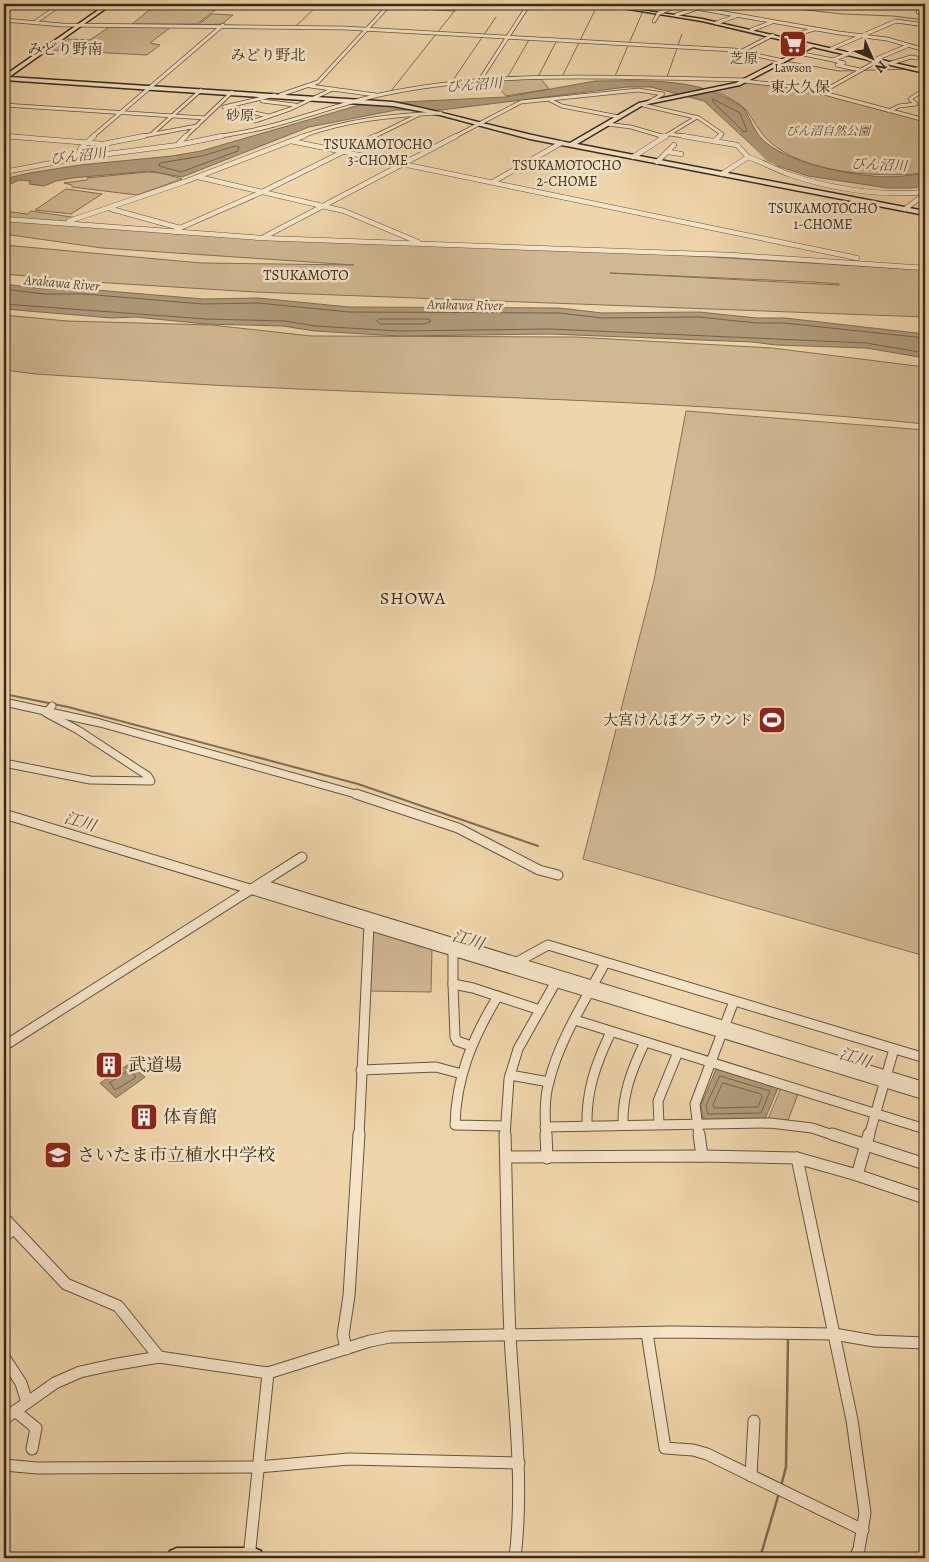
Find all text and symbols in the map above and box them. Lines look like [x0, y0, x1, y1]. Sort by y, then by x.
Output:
supermarket icon: Lawson [778, 29, 808, 59]
north arrow [846, 32, 896, 82]
district label: みどり野南 [27, 39, 103, 59]
district label: みどり野北 [230, 45, 306, 65]
district label: 芝原 [730, 49, 758, 68]
text: N [871, 57, 891, 77]
place label: Lawson [774, 60, 812, 76]
water label: びん沼川 [445, 73, 505, 96]
district label: 東大久保 [770, 77, 830, 97]
district label: 砂原 [226, 106, 254, 125]
park label: びん沼自然公園 [786, 123, 872, 139]
district label: TSUKAMOTOCHO 3-CHOME [324, 135, 433, 170]
water label: びん沼川 [49, 143, 109, 168]
water label: びん沼川 [851, 154, 909, 176]
district label: TSUKAMOTOCHO 2-CHOME [513, 156, 622, 191]
district label: TSUKAMOTOCHO 1-CHOME [769, 199, 878, 234]
district label: TSUKAMOTO [263, 265, 349, 285]
water label: Arakawa River [22, 270, 102, 296]
water label: Arakawa River [426, 295, 504, 315]
district label: SHOWA [380, 586, 446, 610]
sports icon: 大宮けんぽグラウンド [757, 705, 787, 735]
place label: 大宮けんぽグラウンド [603, 710, 753, 730]
water label: 江川 [61, 807, 100, 838]
water label: 江川 [449, 925, 488, 956]
water label: 江川 [836, 1043, 875, 1074]
building icon: 武道場 [94, 1050, 124, 1080]
place label: 武道場 [128, 1053, 182, 1077]
building icon: 体育館 [129, 1102, 159, 1132]
place label: 体育館 [163, 1105, 217, 1129]
school or university icon: さいたま市立植水中学校 [43, 1140, 73, 1170]
place label: さいたま市立植水中学校 [77, 1143, 275, 1167]

